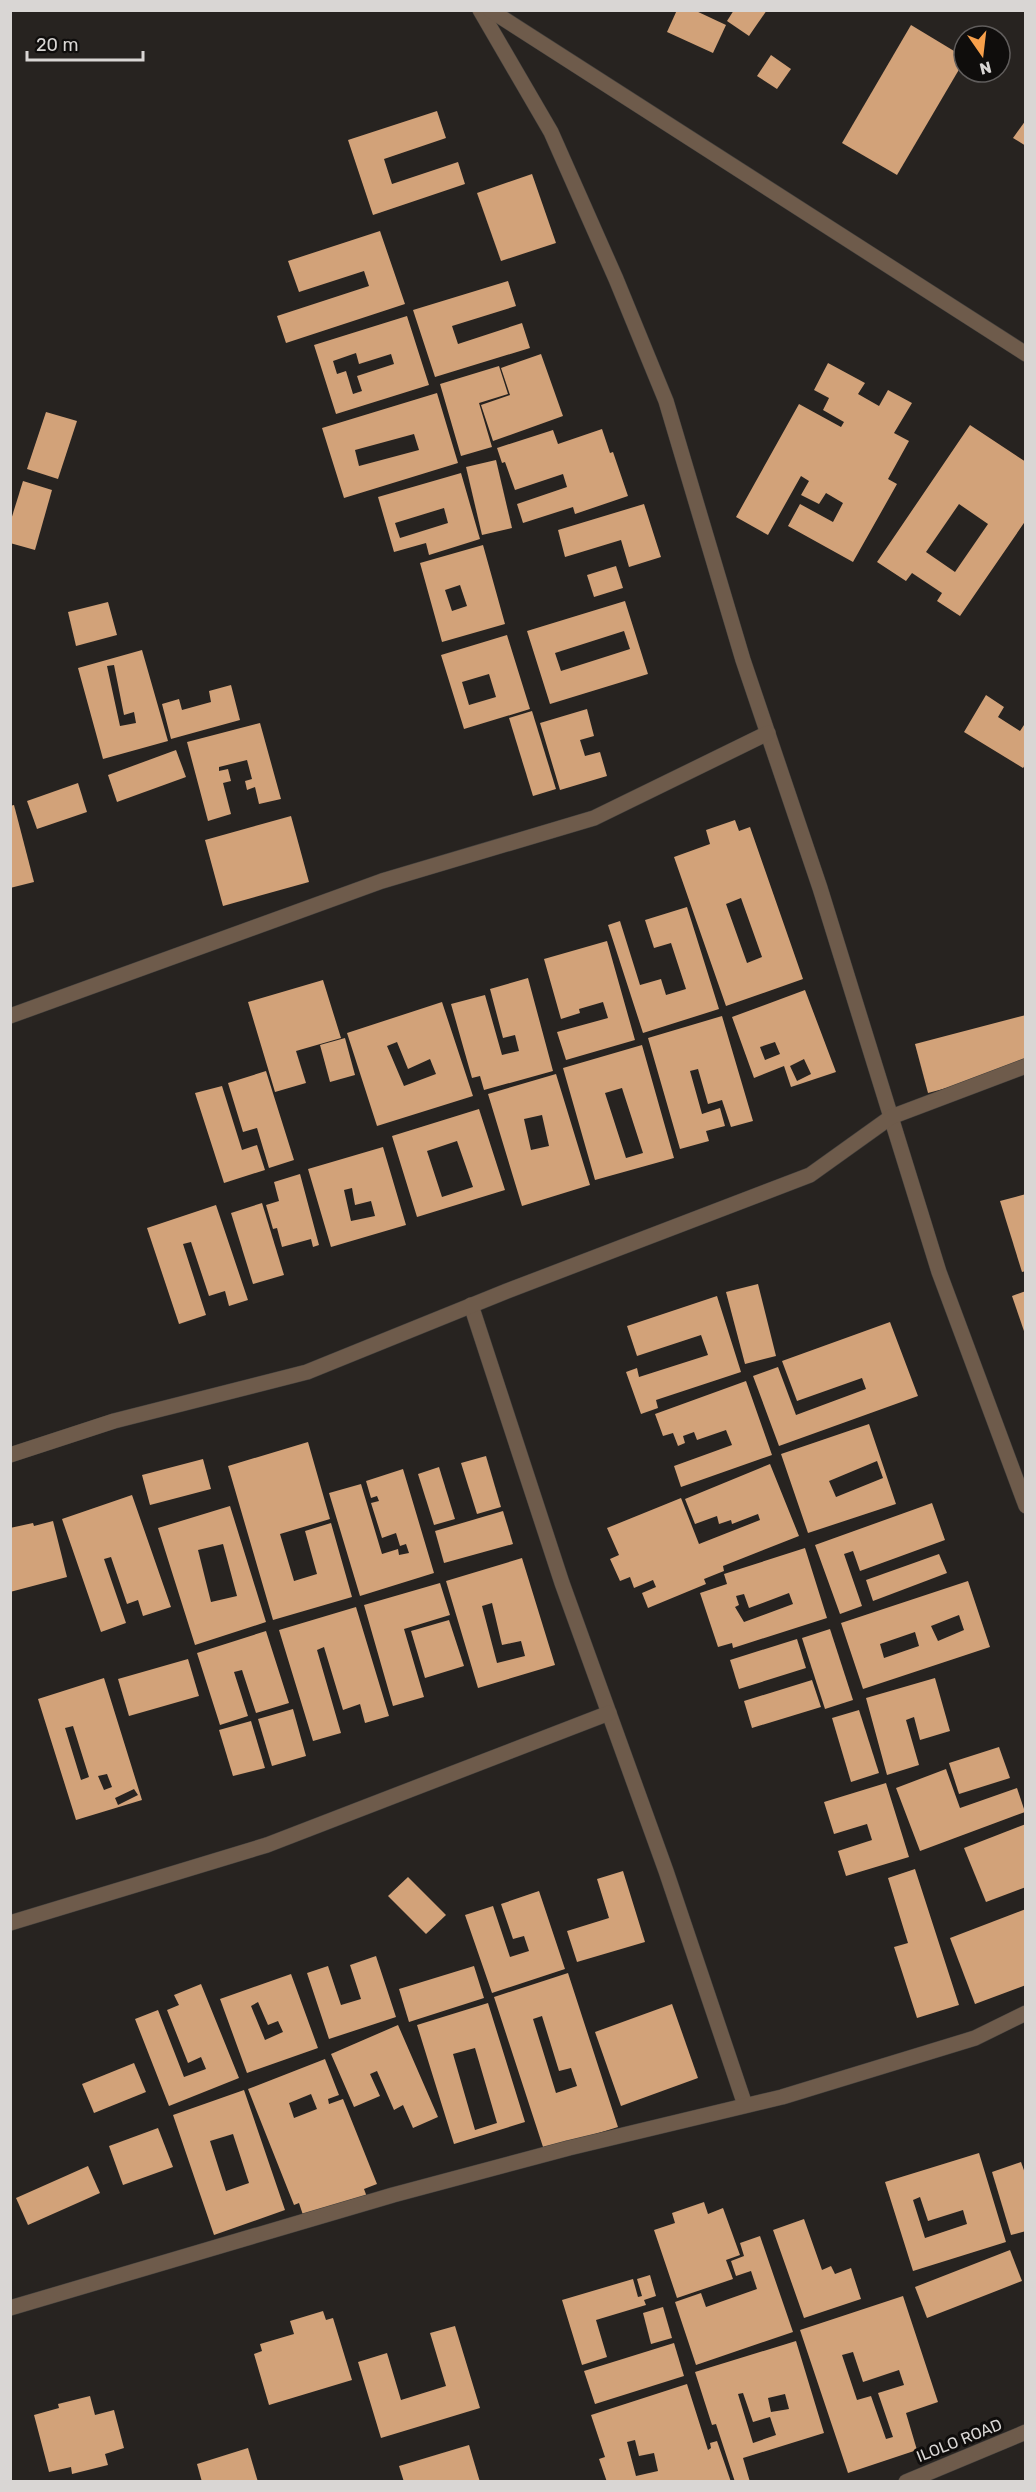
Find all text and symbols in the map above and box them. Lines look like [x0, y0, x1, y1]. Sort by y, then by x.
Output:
scale bar [27, 24, 142, 62]
north arrow [952, 24, 1012, 84]
text: 20 m [36, 34, 78, 56]
text: N [978, 57, 993, 79]
street label: ILOLO ROAD [914, 2415, 1005, 2466]

